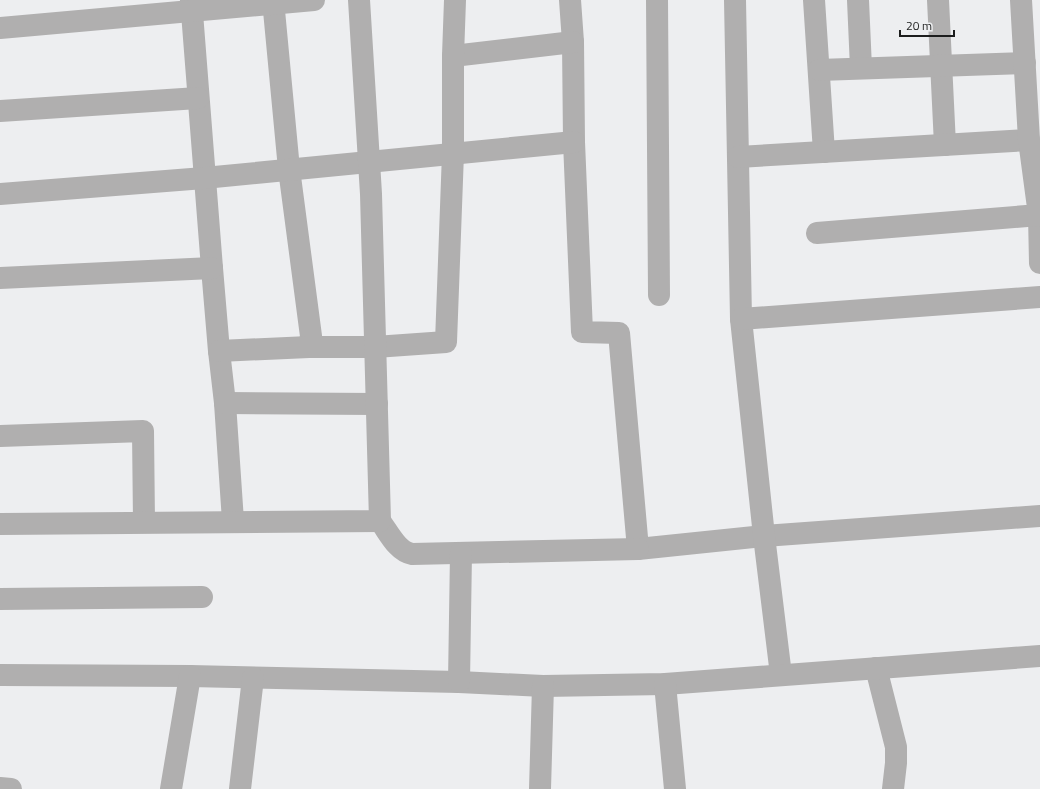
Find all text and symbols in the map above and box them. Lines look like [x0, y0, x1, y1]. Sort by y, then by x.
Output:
scale bar [900, 12, 954, 38]
text: 20 m [906, 16, 932, 35]

